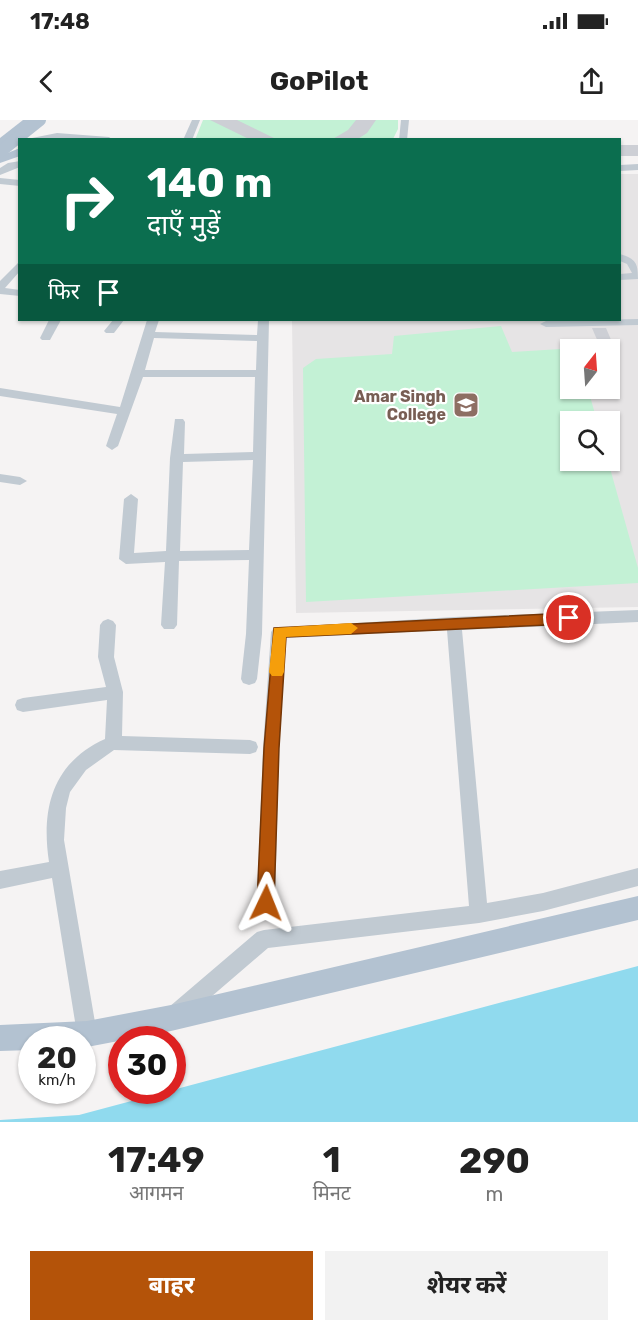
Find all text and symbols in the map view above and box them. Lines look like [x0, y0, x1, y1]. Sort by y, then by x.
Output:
text: 17:48 [30, 8, 90, 35]
icon: back [30, 65, 63, 98]
text: GoPilot [270, 65, 368, 97]
icon: share [575, 65, 608, 98]
text: 140 m [147, 158, 273, 208]
icon: right [48, 162, 126, 240]
text: दाएँ मुड़ें [147, 209, 220, 241]
icon: arrive [92, 276, 125, 309]
text: फिर [48, 278, 80, 305]
north arrow [560, 339, 620, 399]
map controls [560, 339, 620, 471]
place label: Amar Singh College [354, 387, 446, 424]
school or university icon: Amar Singh College [451, 390, 481, 420]
button: search [560, 411, 620, 471]
pin [543, 592, 594, 643]
icon: arrive [552, 601, 585, 634]
position arrow [234, 871, 298, 935]
speed limit sign: 30 [108, 1026, 186, 1104]
text: 20 [37, 1040, 77, 1076]
text: km/h [38, 1071, 76, 1089]
text: 17:49 [108, 1138, 205, 1181]
text: 1 [323, 1138, 341, 1181]
text: 290 [459, 1139, 530, 1182]
text: आगमन [129, 1181, 184, 1205]
text: मिनट [313, 1181, 351, 1205]
text: m [486, 1182, 503, 1206]
button: बाहर [30, 1251, 313, 1320]
button: शेयर करें [325, 1251, 608, 1320]

